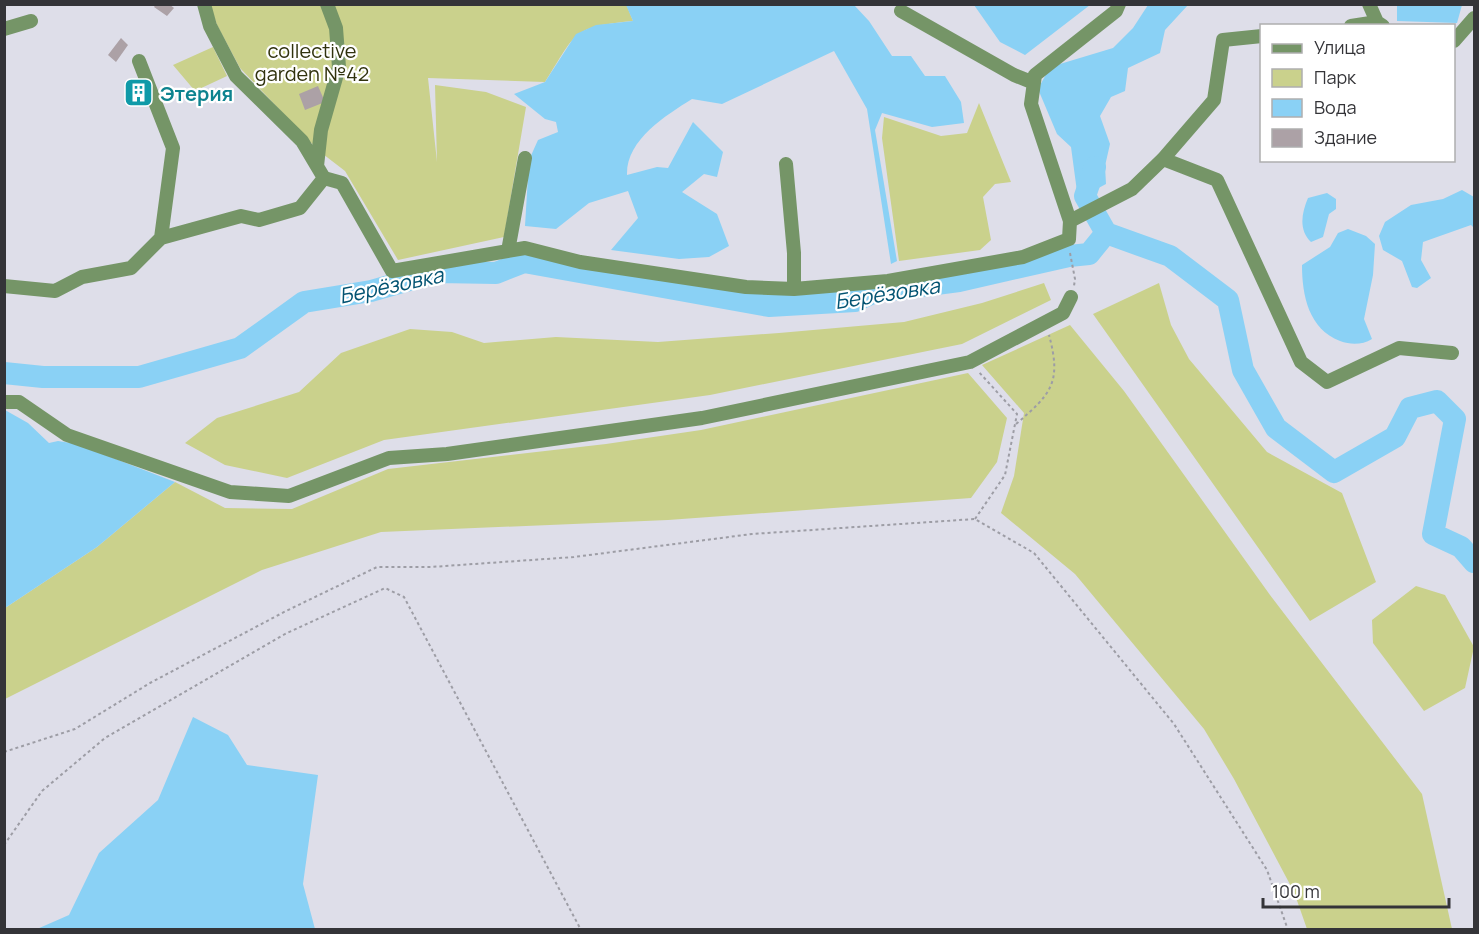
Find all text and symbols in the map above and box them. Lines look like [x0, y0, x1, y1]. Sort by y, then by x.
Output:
legend [1260, 24, 1455, 162]
text: Улица [1314, 35, 1366, 59]
park label: collective garden №42 [255, 37, 369, 87]
text: Парк [1314, 65, 1357, 89]
building icon: Этерия [123, 77, 155, 109]
place label: Этерия [160, 80, 233, 107]
text: Вода [1314, 95, 1356, 119]
text: Здание [1314, 125, 1377, 149]
water label: Берёзовка [336, 260, 447, 310]
water label: Берёзовка [833, 271, 943, 315]
scale bar [1263, 871, 1449, 909]
text: 100 m [1272, 879, 1320, 903]

